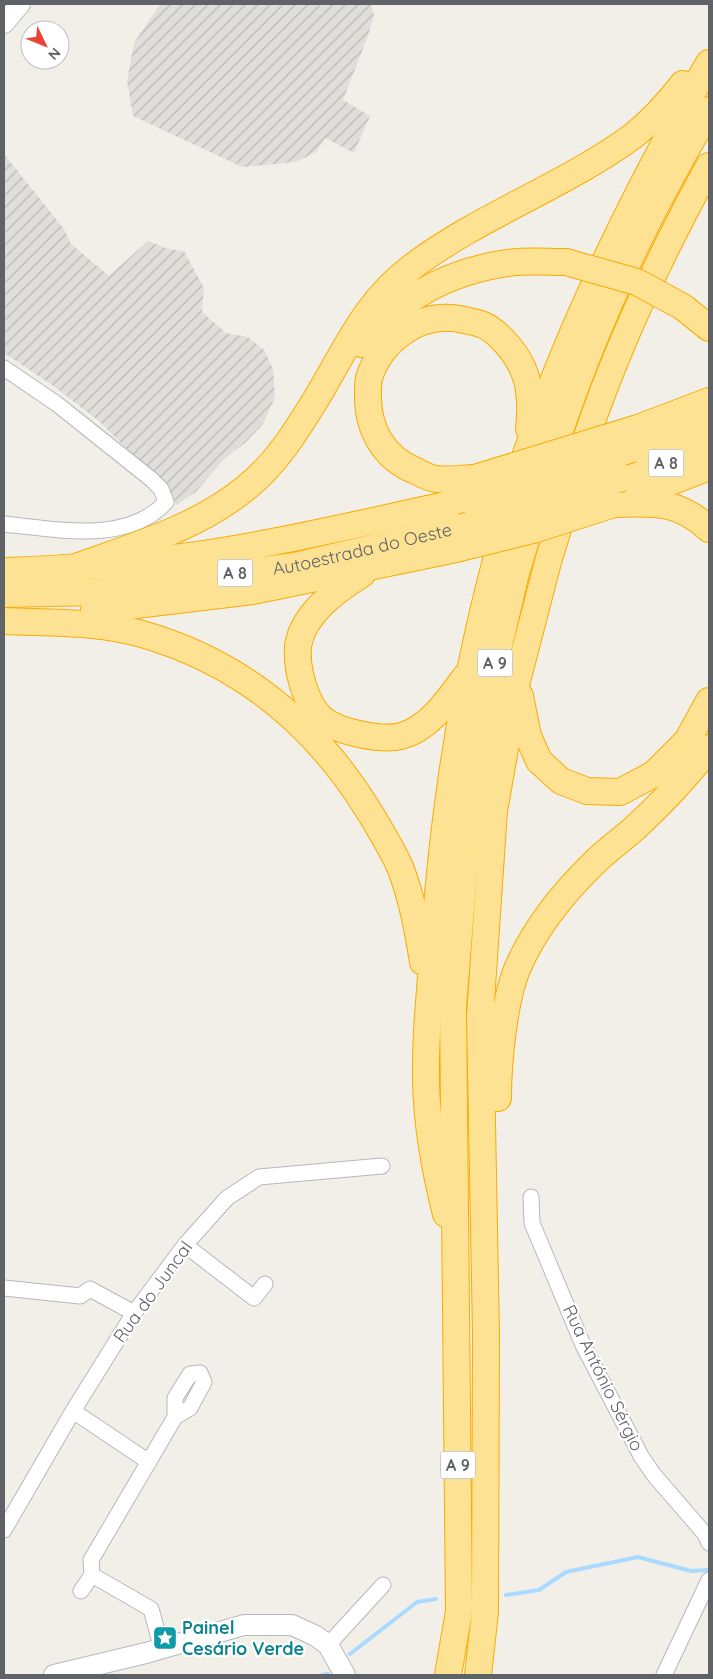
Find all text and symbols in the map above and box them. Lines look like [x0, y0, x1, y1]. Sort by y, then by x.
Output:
north arrow [20, 20, 70, 70]
text: N [44, 44, 65, 64]
road number: A 8 [648, 449, 684, 476]
street label: Autoestrada do Oeste [271, 518, 454, 580]
road number: A 8 [218, 560, 252, 586]
road number: A 9 [478, 650, 512, 676]
street label: Rua do Juncal [108, 1236, 197, 1347]
street label: Rua António Sérgio [558, 1301, 649, 1455]
road number: A 9 [440, 1452, 476, 1478]
place label: Painel Cesário Verde [182, 1616, 304, 1660]
place icon: Painel Cesário Verde [152, 1625, 178, 1651]

